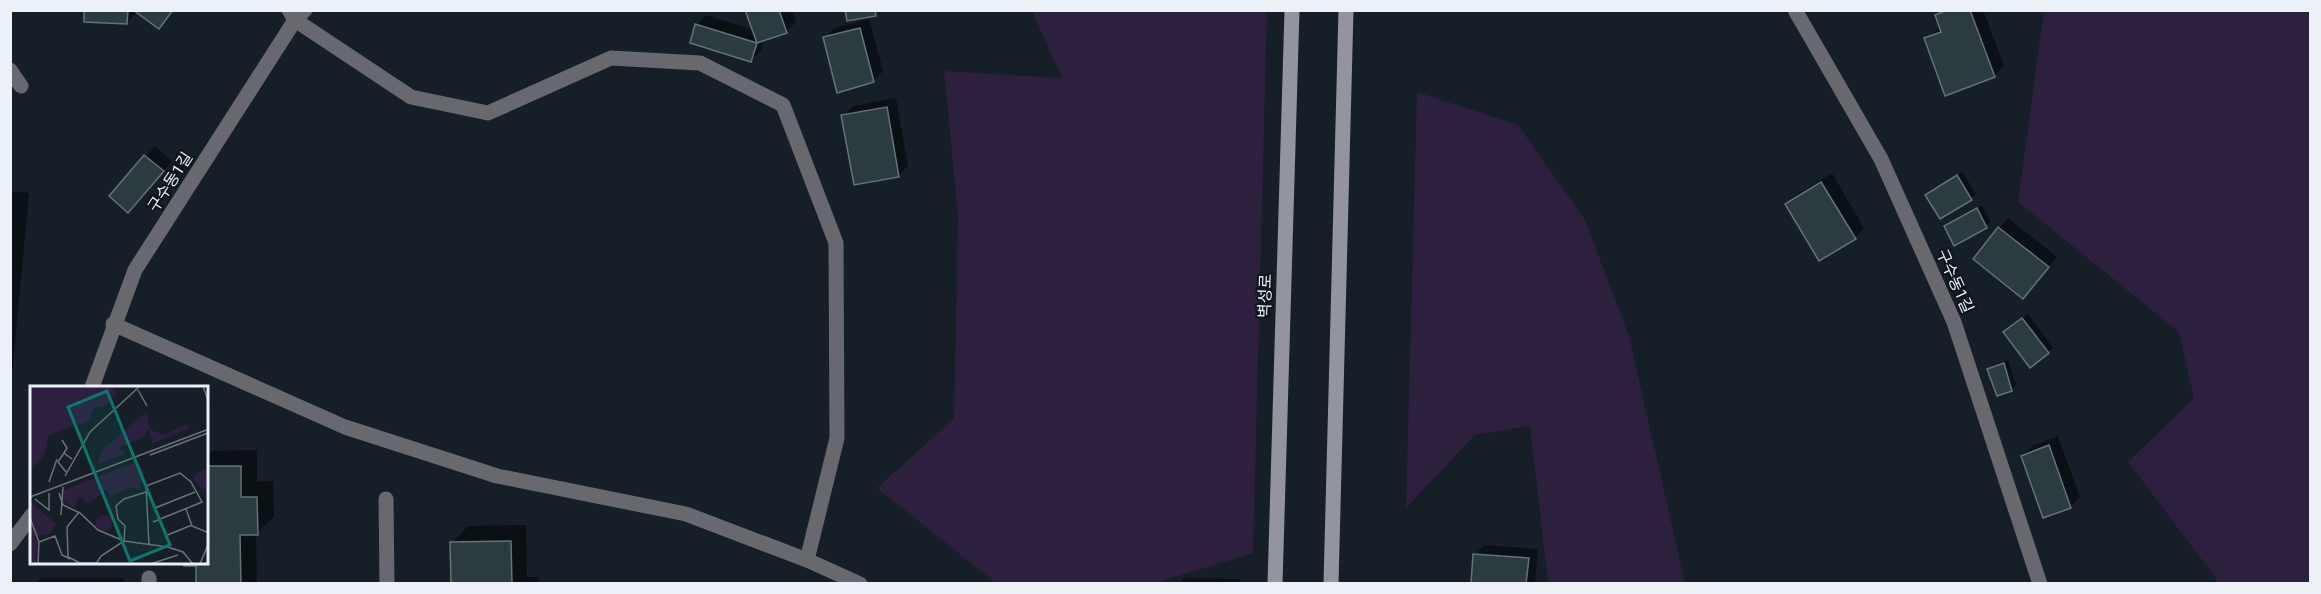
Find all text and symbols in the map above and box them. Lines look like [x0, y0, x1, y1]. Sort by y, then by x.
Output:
street label: 구수동1길 [144, 148, 196, 216]
street label: 구수동1길 [1933, 246, 1977, 316]
street label: 벽성로 [1255, 273, 1275, 318]
inset map [30, 386, 208, 564]

